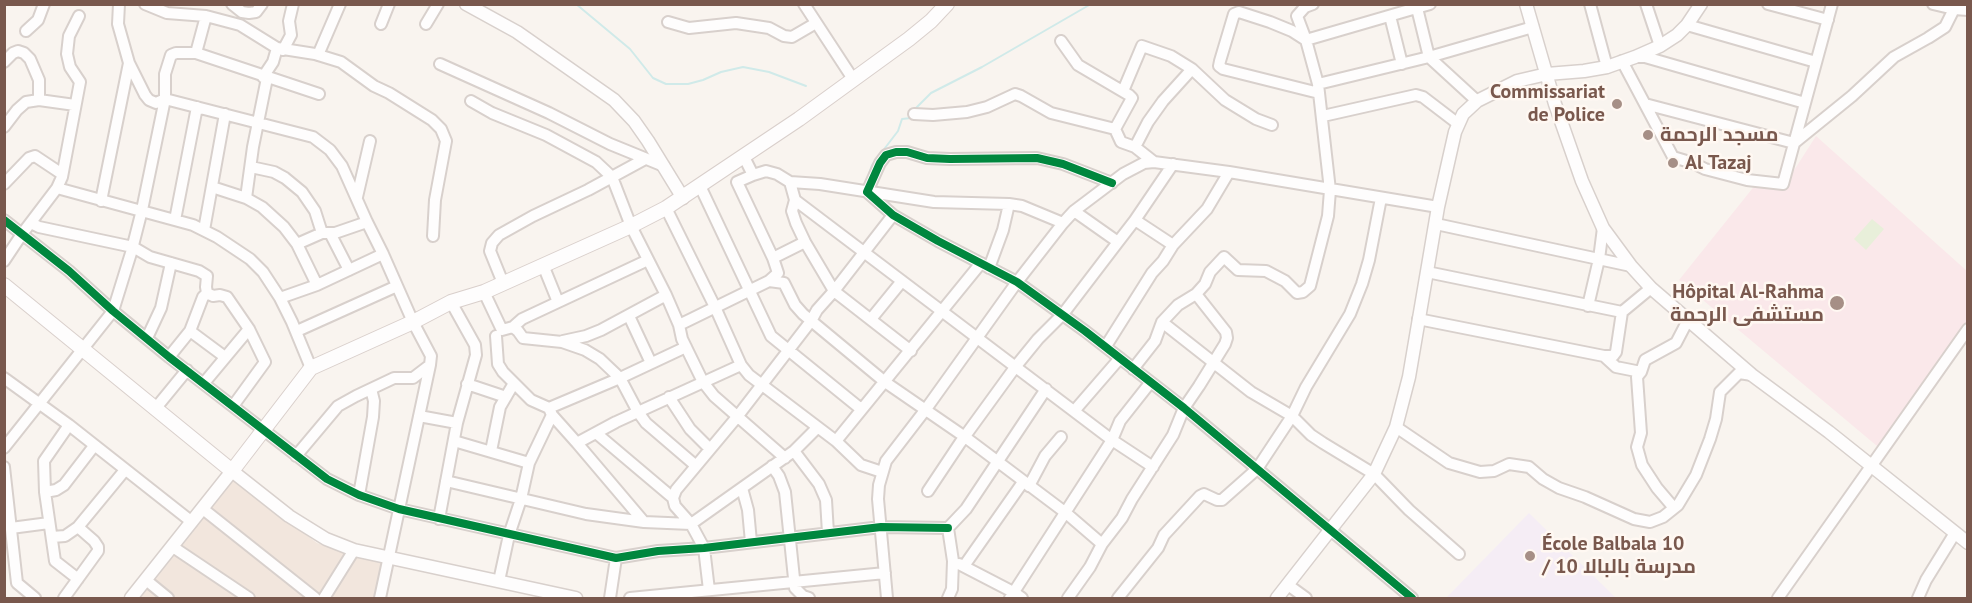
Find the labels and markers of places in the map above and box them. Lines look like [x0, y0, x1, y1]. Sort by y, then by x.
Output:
place label: Commissariat de Police [1490, 80, 1605, 127]
marker: Commissariat de Police [1610, 97, 1624, 111]
place label: مسجد الرحمة [1660, 123, 1778, 147]
marker: مسجد الرحمة [1641, 128, 1655, 142]
place label: Al Tazaj [1685, 151, 1752, 175]
marker: Al Tazaj [1666, 156, 1680, 170]
place label: Hôpital Al-Rahma مستشفى الرحمة [1670, 280, 1824, 327]
marker: Hôpital Al-Rahma مستشفى الرحمة [1828, 294, 1846, 312]
place label: École Balbala 10 / مدرسة بالبالا 10 [1542, 532, 1696, 579]
marker: École Balbala 10 / مدرسة بالبالا 10 [1523, 549, 1537, 563]

